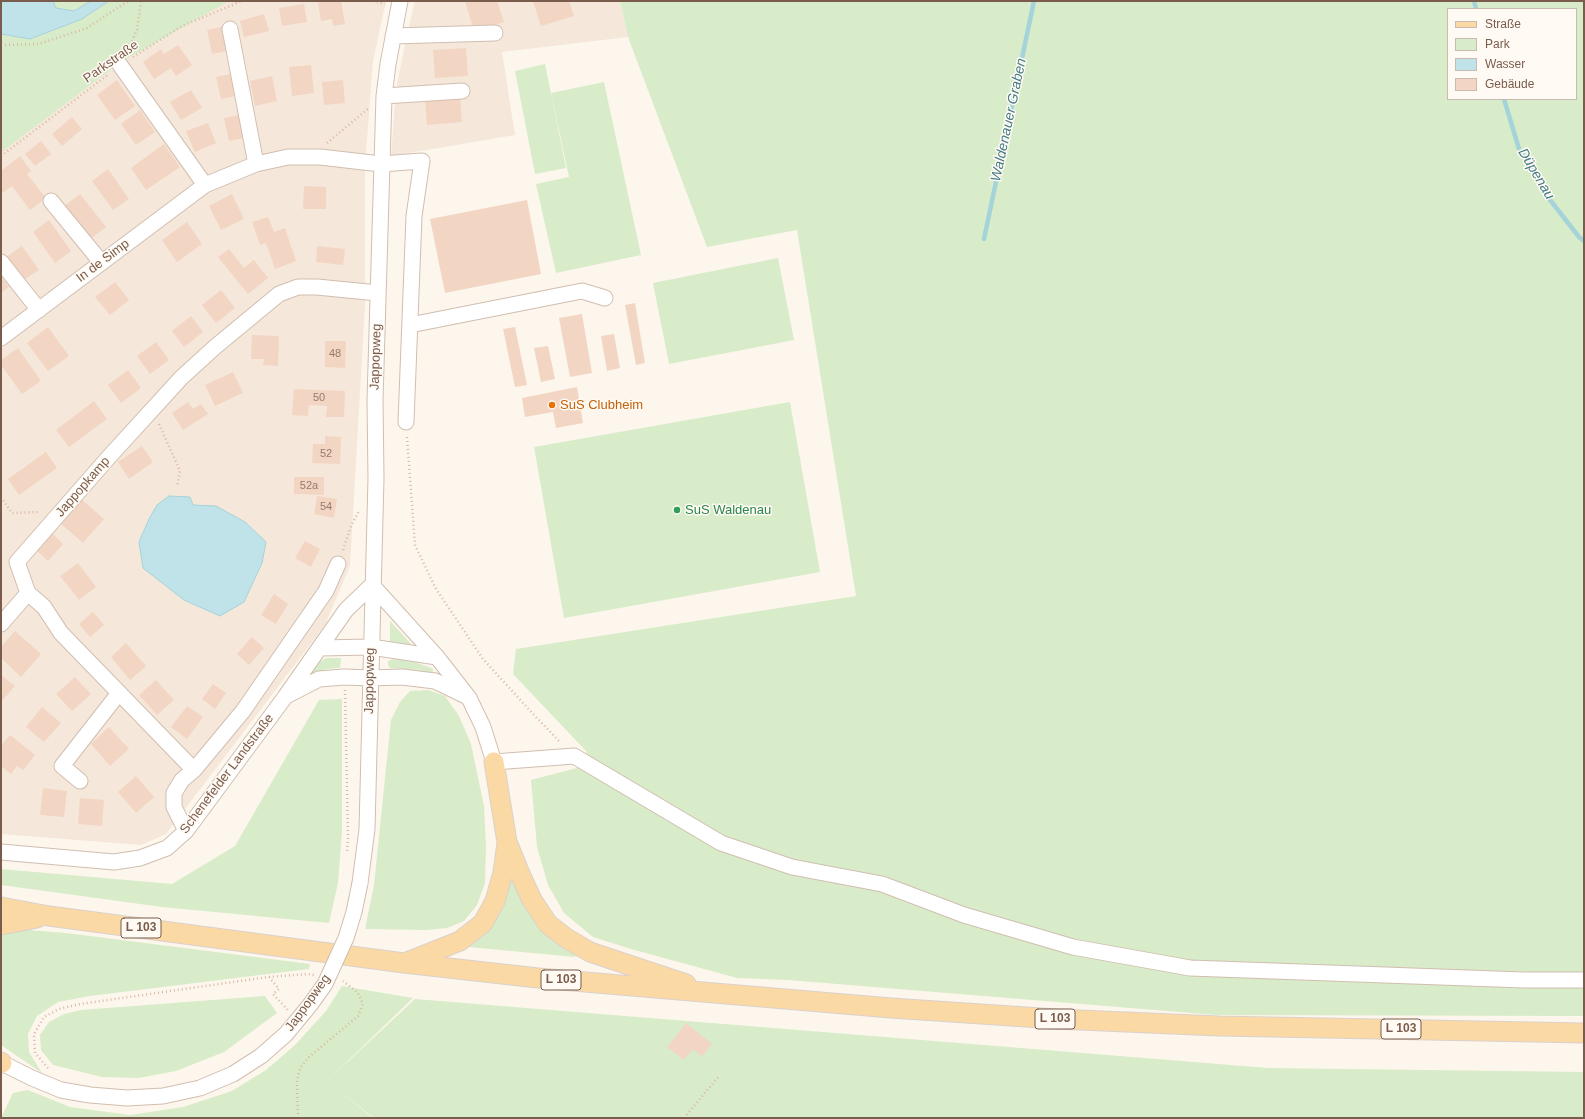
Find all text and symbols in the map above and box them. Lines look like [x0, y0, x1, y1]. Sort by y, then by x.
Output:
legend [1447, 8, 1577, 100]
text: Straße [1485, 17, 1521, 31]
street label: Parkstraße [80, 37, 142, 87]
text: Park [1485, 37, 1510, 51]
water label: Waldenauer Graben [988, 57, 1030, 183]
text: Wasser [1485, 57, 1525, 71]
text: Gebäude [1485, 77, 1534, 91]
water label: Düpenau [1514, 145, 1558, 203]
street label: In de Simp [73, 236, 133, 286]
street label: Jappopweg [367, 323, 385, 391]
house number: 48 [329, 347, 341, 361]
house number: 50 [313, 391, 325, 405]
place label: SuS Clubheim [560, 397, 643, 413]
marker: SuS Clubheim [547, 400, 557, 410]
house number: 52 [320, 447, 332, 461]
street label: Jappopkamp [53, 454, 113, 520]
house number: 52a [300, 479, 318, 493]
house number: 54 [320, 500, 332, 514]
place label: SuS Waldenau [685, 502, 771, 518]
marker: SuS Waldenau [672, 505, 682, 515]
street label: Jappopweg [362, 648, 378, 714]
street label: Schenefelder Landstraße [177, 711, 277, 837]
road number: L 103 [121, 918, 161, 938]
road number: L 103 [541, 970, 581, 990]
street label: Jappopweg [282, 972, 334, 1034]
road number: L 103 [1035, 1009, 1075, 1029]
road number: L 103 [1381, 1019, 1421, 1039]

